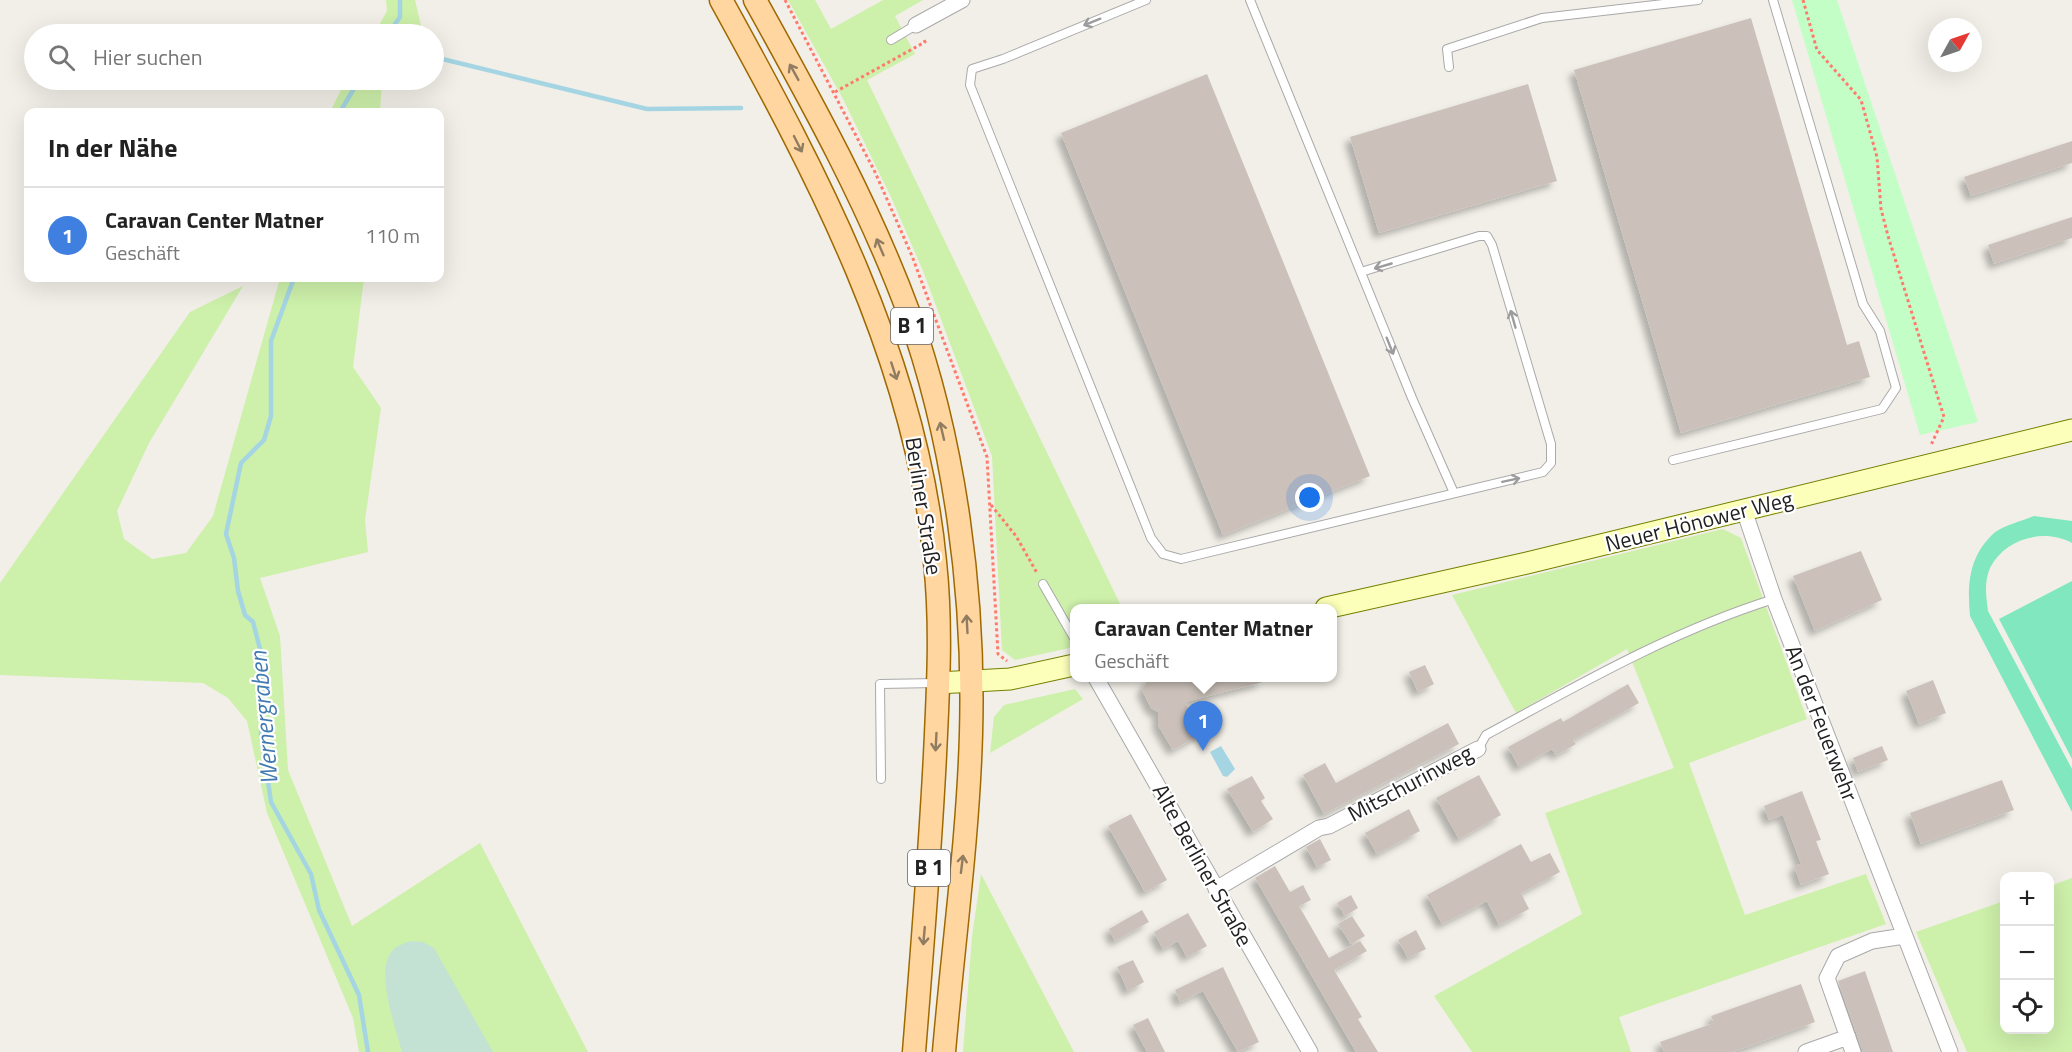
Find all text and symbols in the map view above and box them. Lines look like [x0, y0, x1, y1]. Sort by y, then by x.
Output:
one-way arrow [1083, 17, 1102, 28]
north arrow [1928, 18, 1982, 72]
search box [24, 24, 444, 90]
text: Hier suchen [93, 40, 202, 74]
icon: search [45, 41, 78, 74]
one-way arrow [788, 63, 799, 81]
text: In der Nähe [48, 128, 177, 167]
one-way arrow [792, 135, 804, 152]
text: Caravan Center Matner [105, 203, 324, 237]
text: 1 [62, 220, 73, 251]
text: 110 m [365, 220, 420, 251]
text: Geschäft [105, 237, 180, 268]
one-way arrow [874, 238, 886, 256]
one-way arrow [1374, 261, 1393, 272]
road number: B 1 [891, 308, 933, 344]
one-way arrow [1507, 310, 1518, 329]
one-way arrow [1386, 336, 1397, 355]
one-way arrow [889, 361, 900, 380]
one-way arrow [936, 422, 948, 441]
street label: Berliner Straße [896, 435, 952, 577]
one-way arrow [1501, 474, 1520, 485]
street label: Neuer Hönower Weg [1602, 481, 1796, 561]
your location [1295, 483, 1324, 512]
popup [1070, 604, 1337, 682]
text: Caravan Center Matner [1094, 611, 1313, 645]
one-way arrow [962, 615, 973, 635]
street label: An der Feuerwehr [1777, 640, 1868, 806]
text: Geschäft [1094, 645, 1169, 676]
water label: Wernergraben [239, 649, 287, 786]
pin: 1 [1184, 702, 1222, 751]
one-way arrow [930, 731, 941, 751]
street label: Mitschurinweg [1341, 736, 1479, 830]
street label: Alte Berliner Straße [1144, 777, 1262, 953]
road number: B 1 [908, 850, 950, 886]
one-way arrow [956, 854, 967, 874]
map controls [2000, 872, 2054, 1034]
button: + [2000, 872, 2054, 926]
one-way arrow [918, 926, 929, 946]
button: − [2000, 926, 2054, 980]
button: locate [2000, 980, 2054, 1034]

